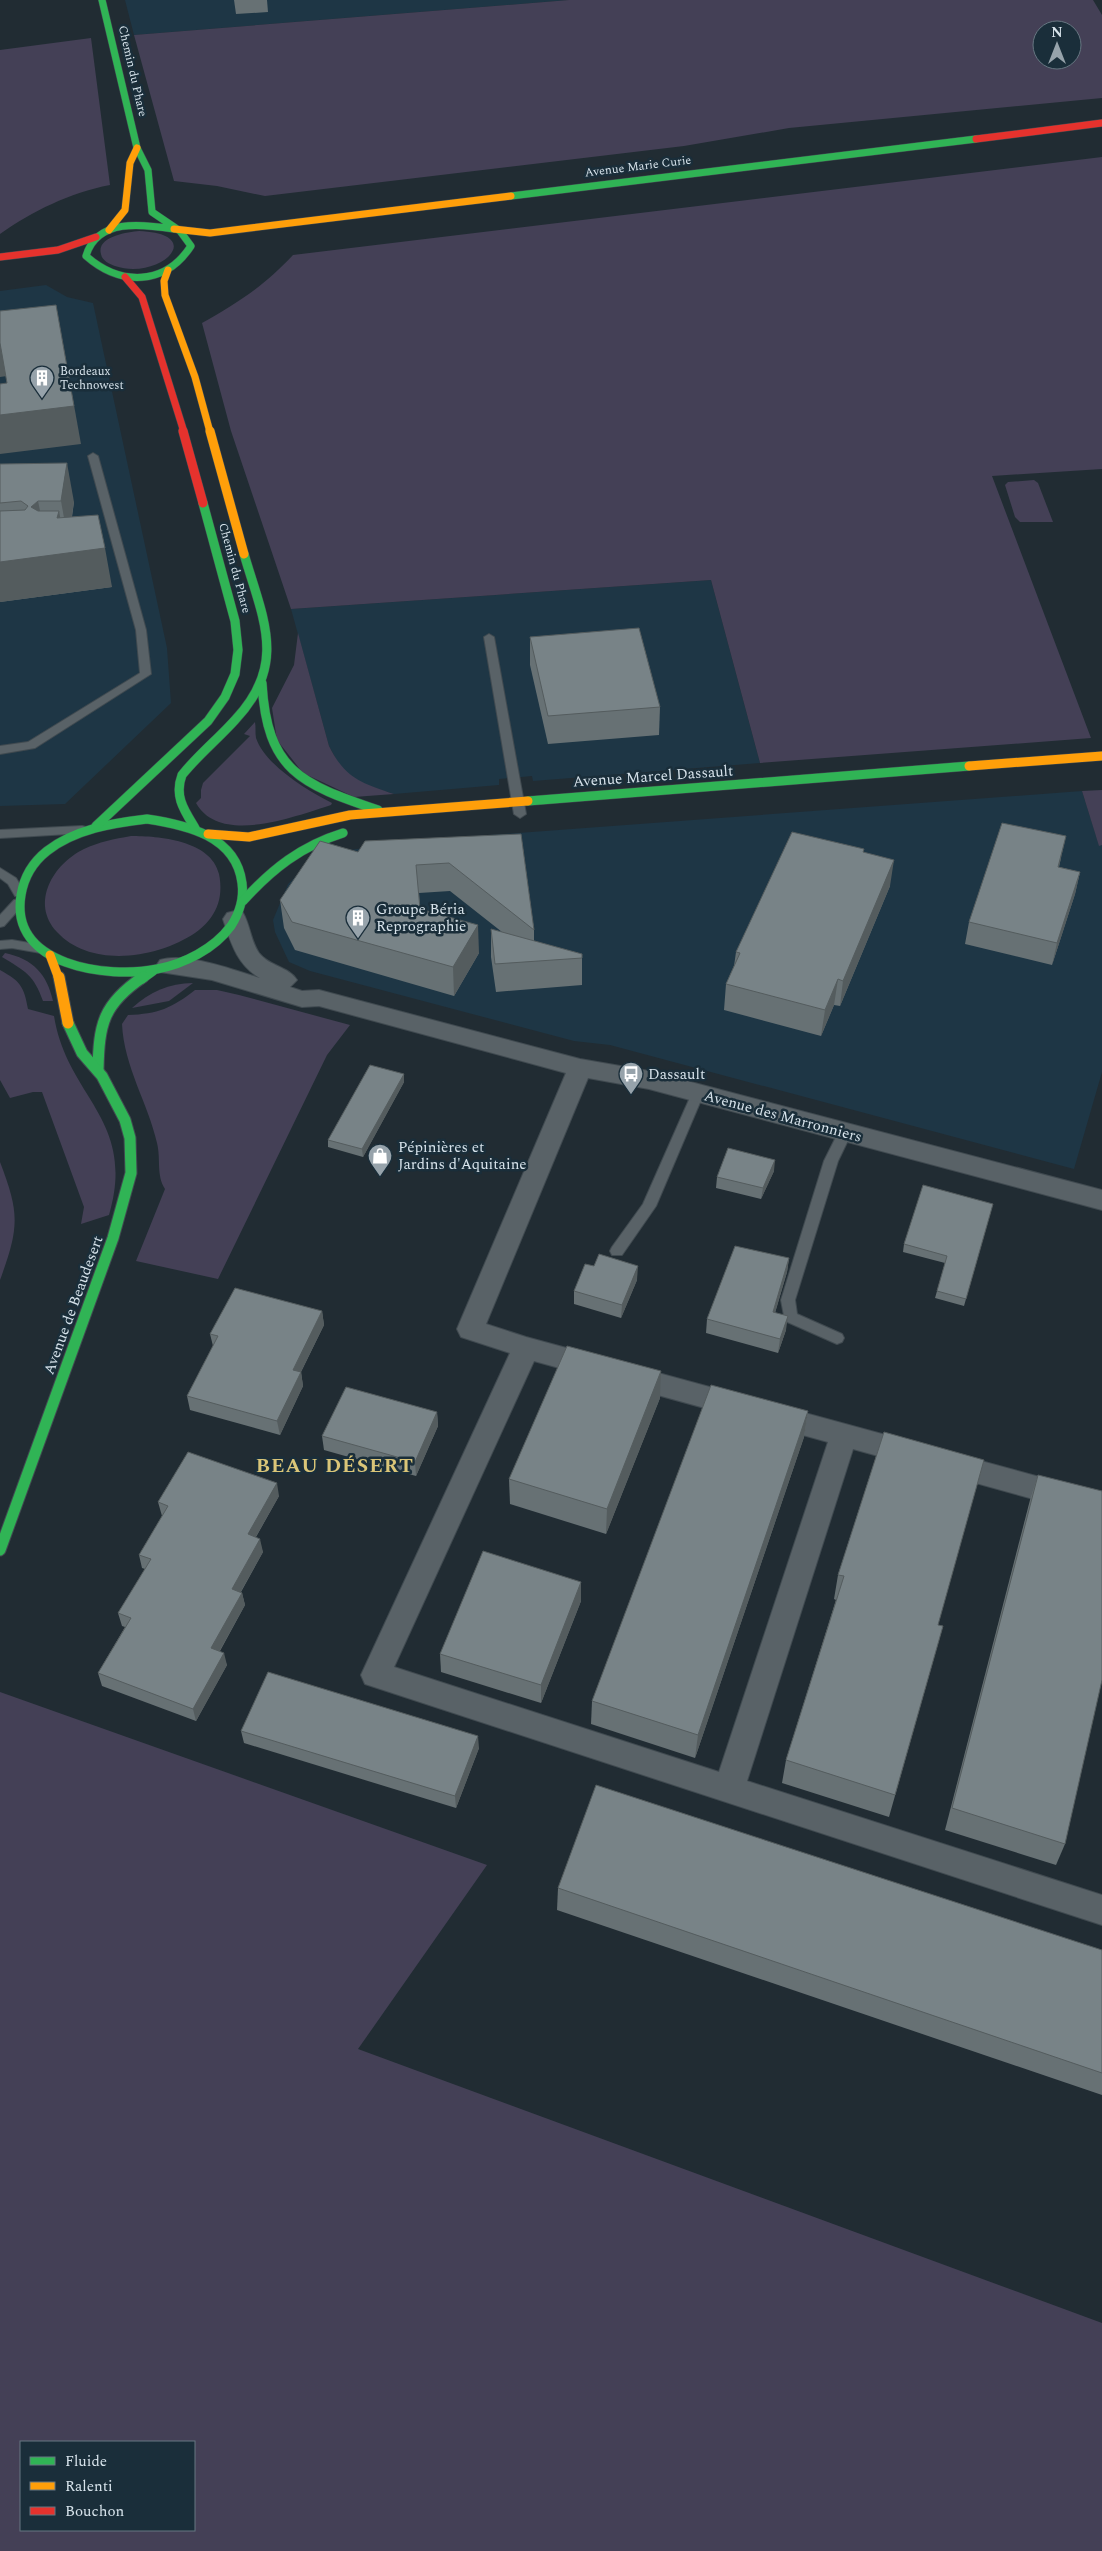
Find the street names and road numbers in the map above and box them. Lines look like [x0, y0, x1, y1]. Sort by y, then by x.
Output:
street label: Chemin du Phare [113, 24, 152, 119]
street label: Avenue Marie Curie [584, 151, 693, 182]
street label: Chemin du Phare [213, 521, 256, 616]
street label: Avenue Marcel Dassault [572, 759, 734, 794]
street label: Avenue des Marronniers [701, 1084, 864, 1149]
street label: Avenue de Beaudesert [38, 1232, 109, 1378]

